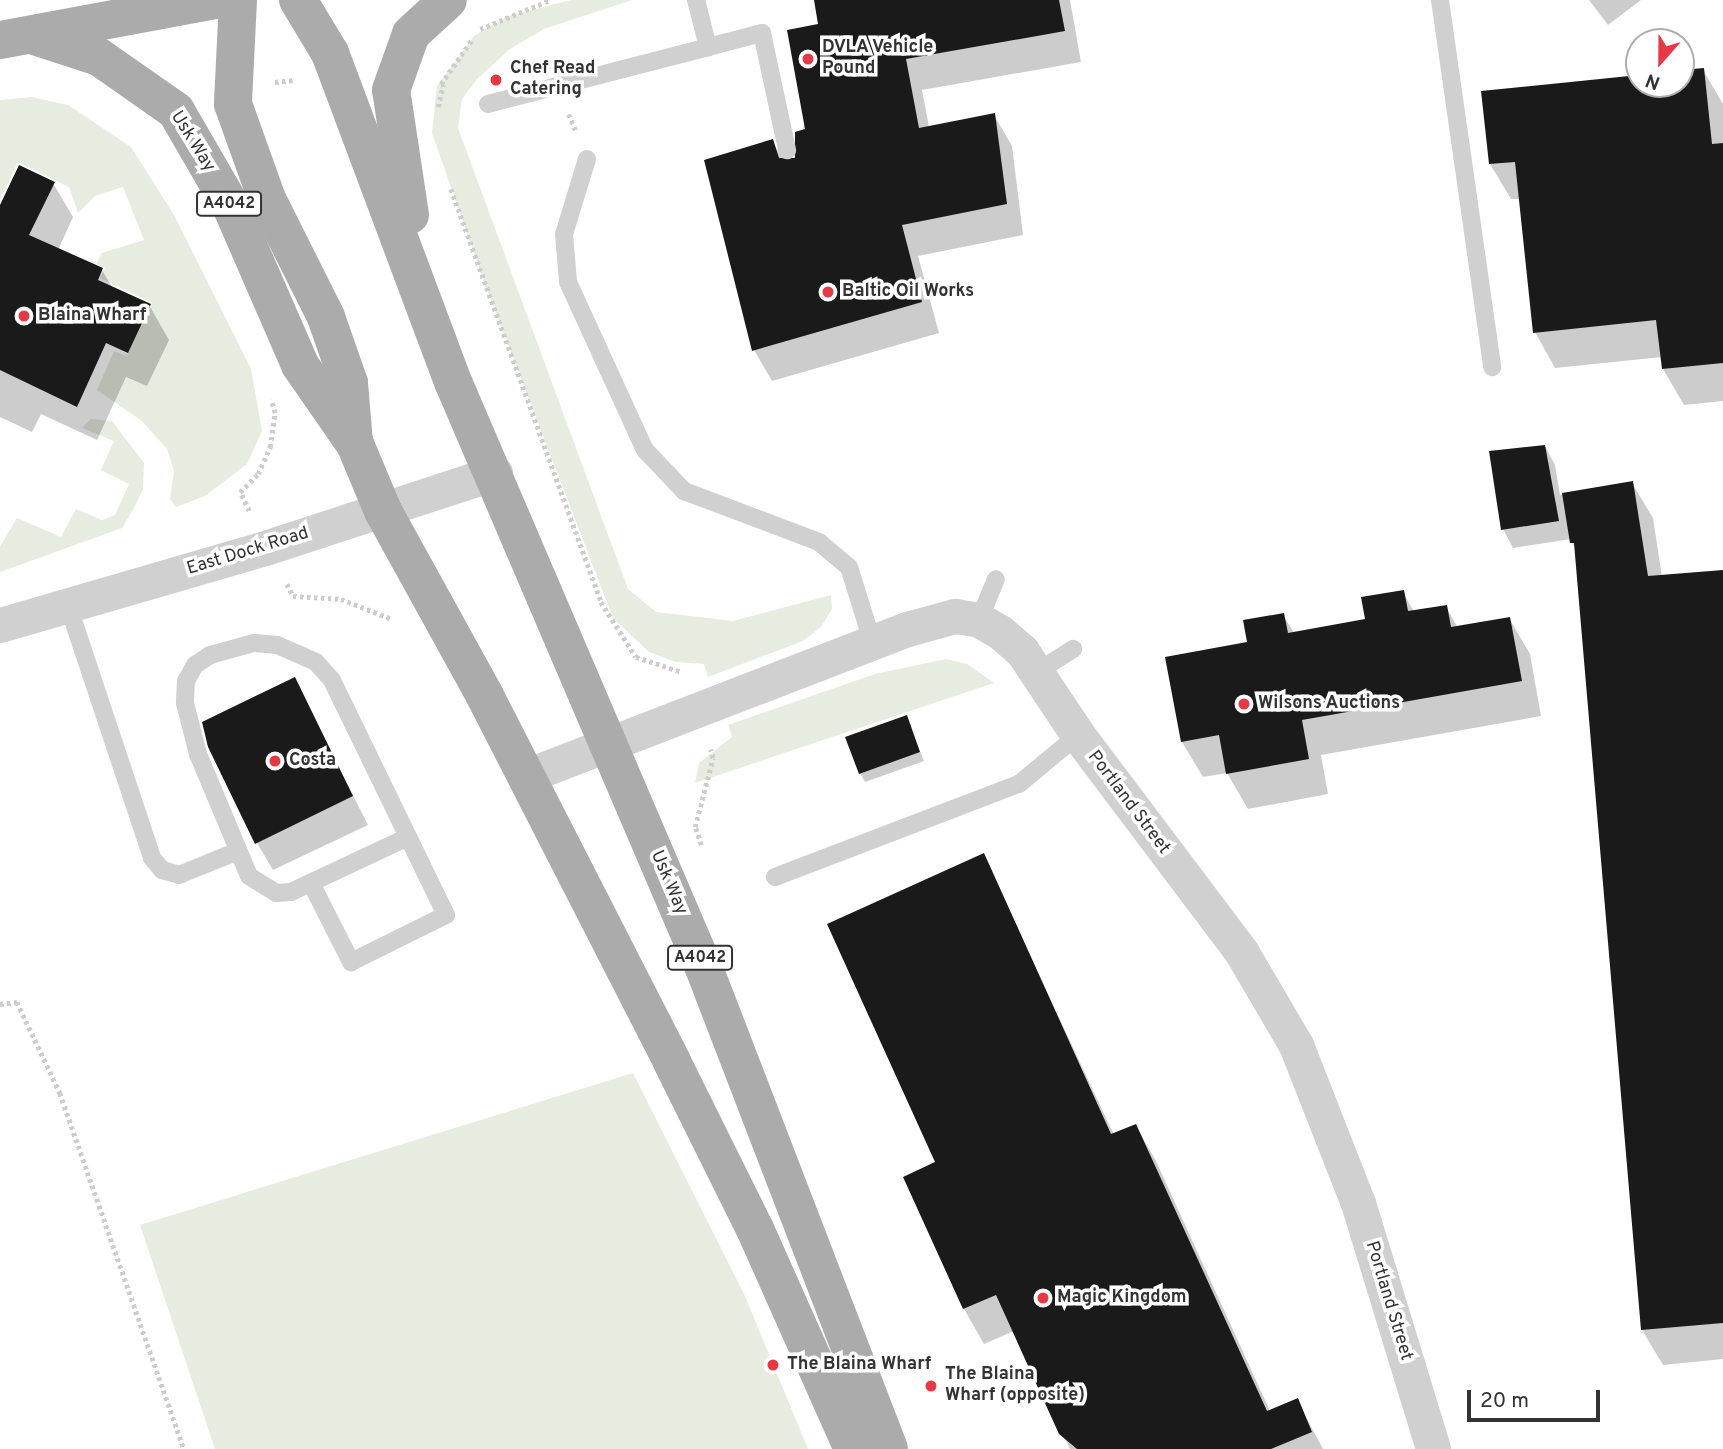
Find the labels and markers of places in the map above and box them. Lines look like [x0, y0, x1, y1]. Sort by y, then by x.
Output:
place label: DVLA Vehicle Pound [822, 38, 935, 80]
marker: DVLA Vehicle Pound [800, 51, 816, 67]
place label: Chef Read Catering [510, 59, 595, 102]
marker: Chef Read Catering [488, 72, 504, 88]
place label: Baltic Oil Works [842, 281, 974, 303]
marker: Baltic Oil Works [820, 284, 836, 300]
place label: Blaina Wharf [38, 305, 146, 327]
marker: Blaina Wharf [16, 308, 32, 324]
place label: Wilsons Auctions [1258, 693, 1401, 715]
marker: Wilsons Auctions [1236, 696, 1252, 712]
place label: Costa [289, 750, 336, 772]
marker: Costa [267, 753, 283, 769]
place label: Magic Kingdom [1057, 1287, 1186, 1309]
marker: Magic Kingdom [1035, 1290, 1051, 1306]
place label: The Blaina Wharf [787, 1354, 931, 1376]
marker: The Blaina Wharf [765, 1357, 781, 1373]
place label: The Blaina Wharf (opposite) [945, 1365, 1085, 1408]
marker: The Blaina Wharf (opposite) [923, 1378, 939, 1394]

